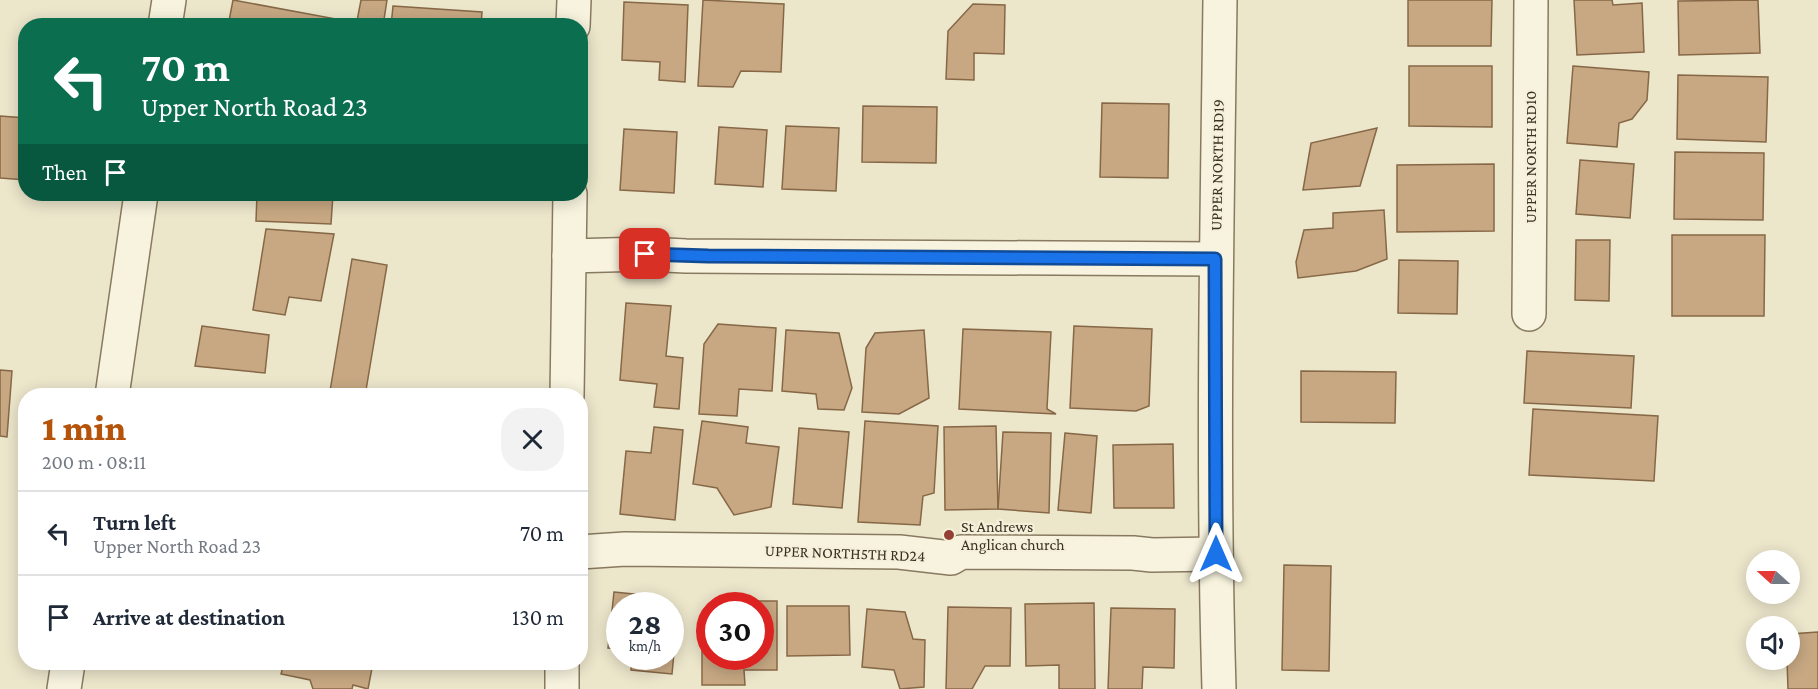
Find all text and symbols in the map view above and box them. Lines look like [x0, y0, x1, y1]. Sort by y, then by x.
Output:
icon: left [42, 42, 120, 120]
text: 70 m [141, 43, 230, 90]
street label: UPPER NORTH RD10 [1522, 91, 1539, 223]
text: Upper North Road 23 [141, 92, 368, 122]
street label: UPPER NORTH RD19 [1207, 99, 1227, 231]
icon: arrive [99, 156, 132, 189]
text: Then [42, 160, 87, 185]
pin [619, 228, 670, 279]
icon: arrive [628, 237, 661, 270]
text: 1 min [42, 408, 126, 448]
button: close [501, 408, 564, 471]
text: 200 m · 08:11 [42, 451, 146, 473]
text: Turn left [93, 510, 176, 535]
icon: left [42, 517, 75, 550]
place label: St Andrews Anglican church [961, 518, 1065, 554]
text: 70 m [520, 521, 564, 546]
position arrow [1184, 522, 1248, 586]
marker: St Andrews Anglican church [942, 528, 956, 542]
text: Upper North Road 23 [93, 535, 261, 557]
street label: UPPER NORTH5TH RD24 [764, 542, 926, 564]
north arrow [1746, 550, 1800, 604]
map controls [1746, 550, 1800, 670]
speed limit sign: 30 [696, 592, 774, 670]
icon: arrive [42, 601, 75, 634]
text: Arrive at destination [93, 605, 285, 630]
text: 130 m [512, 605, 564, 630]
text: 28 [629, 607, 661, 640]
button: sound [1746, 616, 1800, 670]
text: km/h [629, 638, 661, 654]

